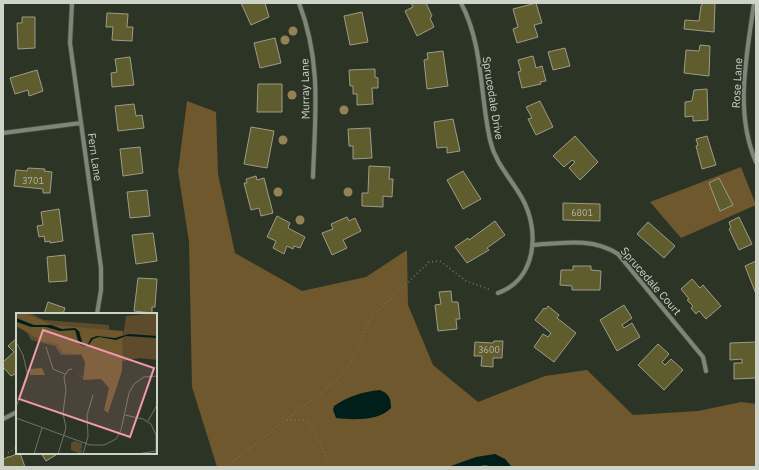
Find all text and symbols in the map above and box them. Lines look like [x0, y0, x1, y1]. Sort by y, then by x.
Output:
street label: Sprucedale Drive [480, 55, 506, 141]
street label: Rose Lane [729, 57, 745, 109]
street label: Murray Lane [297, 58, 313, 120]
street label: Fern Lane [85, 132, 105, 182]
house number: 3701 [22, 175, 44, 186]
house number: 6801 [571, 207, 593, 218]
street label: Sprucedale Court [618, 244, 684, 318]
inset map [16, 313, 157, 454]
house number: 3600 [478, 344, 500, 355]

